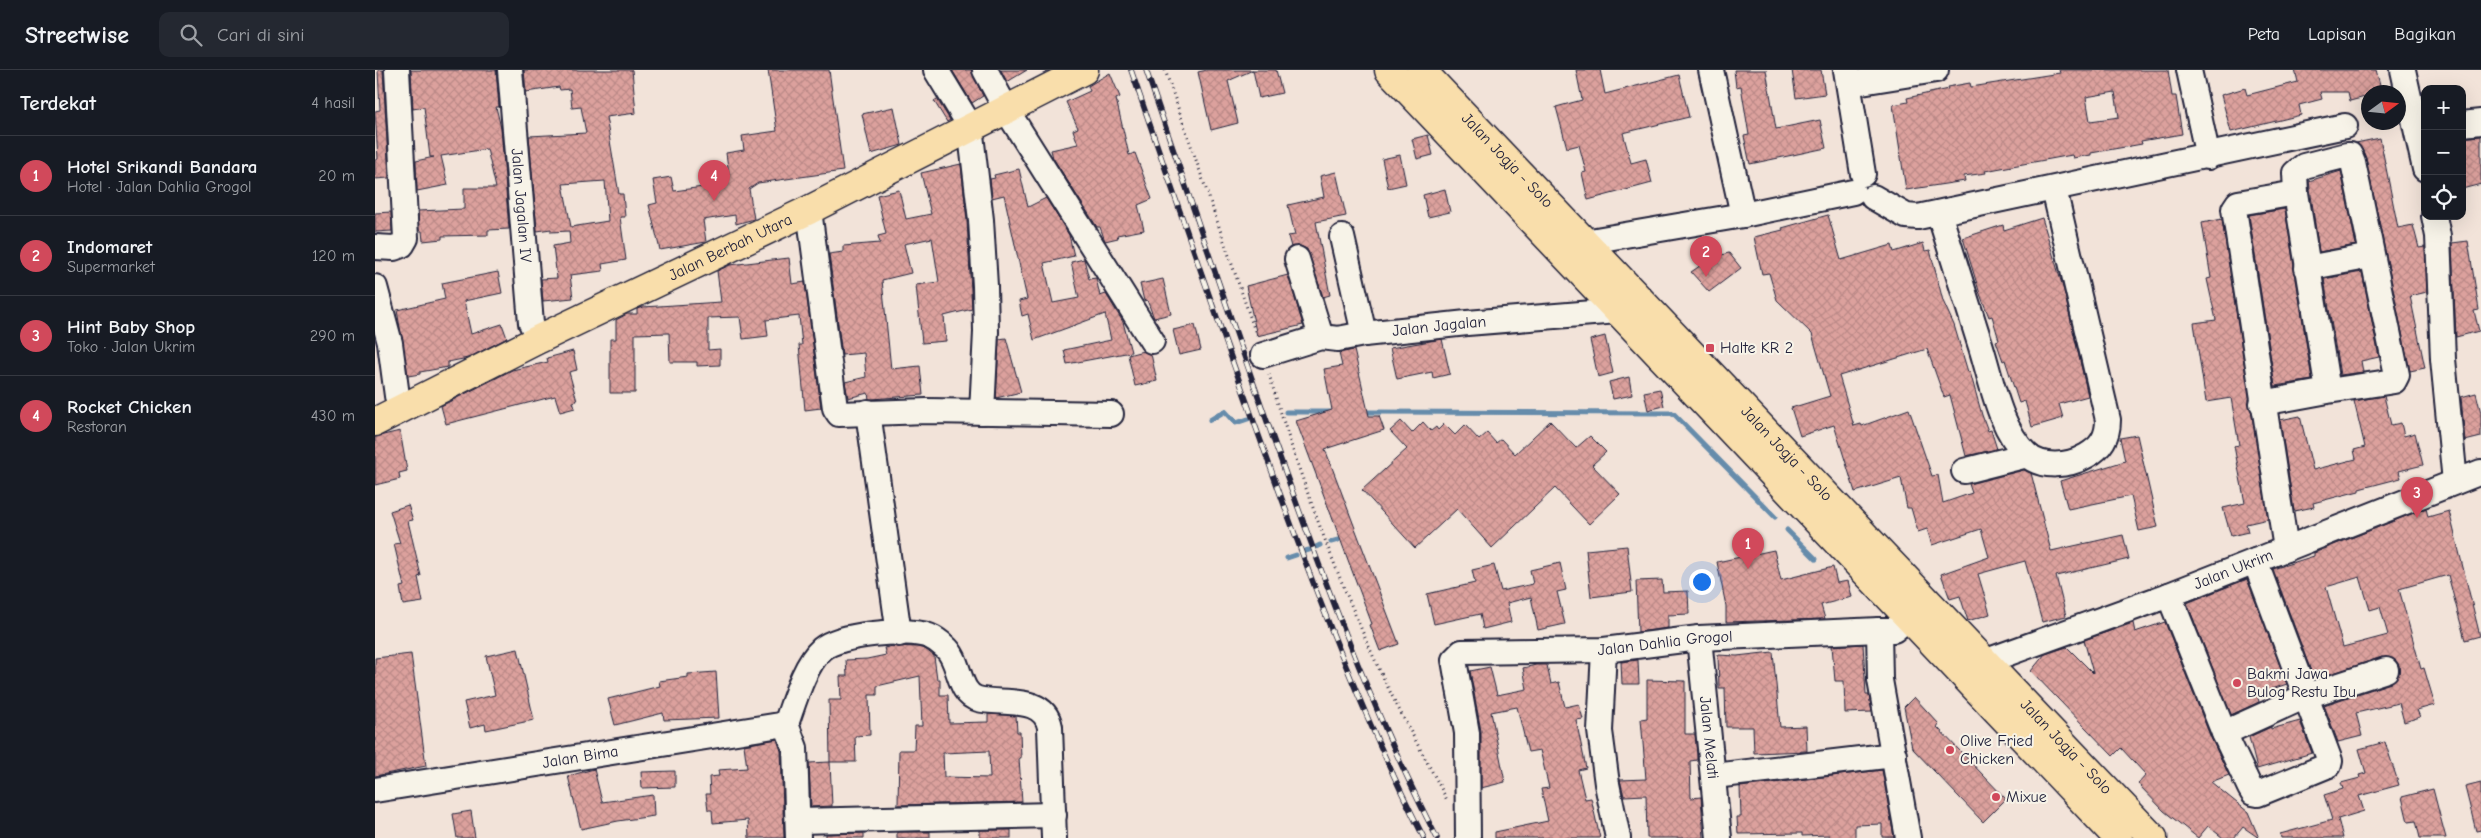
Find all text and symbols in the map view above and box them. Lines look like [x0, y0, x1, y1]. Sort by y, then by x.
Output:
search box [159, 12, 509, 57]
text: Streetwise [25, 21, 129, 49]
icon: search [177, 21, 205, 49]
text: Cari di sini [217, 24, 305, 46]
text: Peta [2248, 24, 2280, 45]
text: Lapisan [2308, 24, 2366, 45]
text: Bagikan [2394, 24, 2456, 45]
north arrow [2361, 85, 2406, 130]
map controls [2421, 85, 2466, 220]
button: + [2421, 85, 2466, 130]
text: Terdekat [20, 91, 96, 115]
text: 4 hasil [311, 94, 355, 112]
street label: Jalan Jogja - Solo [1458, 109, 1557, 212]
button: − [2421, 130, 2466, 175]
street label: Jalan Jagalan IV [508, 148, 535, 264]
text: Hotel Srikandi Bandara [67, 156, 257, 178]
pin: 4 [698, 160, 730, 201]
text: 1 [33, 167, 39, 185]
text: 20 m [318, 167, 355, 185]
button: locate [2421, 175, 2466, 220]
text: Hotel · Jalan Dahlia Grogol [67, 178, 252, 196]
street label: Jalan Berbah Utara [666, 210, 795, 285]
text: Indomaret [67, 236, 152, 258]
pin: 2 [1690, 236, 1722, 277]
text: 2 [32, 247, 40, 265]
text: 120 m [312, 247, 355, 265]
text: Supermarket [67, 258, 155, 276]
street label: Jalan Jagalan [1391, 312, 1487, 340]
text: Hint Baby Shop [67, 316, 195, 338]
text: 3 [32, 327, 40, 345]
text: 290 m [310, 327, 355, 345]
text: Toko · Jalan Ukrim [67, 338, 195, 356]
place label: Halte KR 2 [1720, 339, 1793, 357]
marker: Halte KR 2 [1704, 342, 1716, 354]
text: Rocket Chicken [67, 396, 192, 418]
street label: Jalan Jogja - Solo [1737, 402, 1836, 505]
text: 4 [32, 407, 40, 425]
text: 430 m [311, 407, 355, 425]
text: Restoran [67, 418, 127, 436]
pin: 3 [2401, 477, 2433, 518]
pin: 1 [1732, 528, 1764, 569]
street label: Jalan Ukrim [2191, 546, 2276, 593]
your location [1689, 569, 1715, 595]
street label: Jalan Dahlia Grogol [1598, 628, 1733, 659]
place label: Bakmi Jawa Bulog Restu Ibu [2247, 665, 2356, 701]
marker: Bakmi Jawa Bulog Restu Ibu [2231, 677, 2243, 689]
street label: Jalan Melati [1696, 695, 1722, 780]
street label: Jalan Jogja - Solo [2017, 696, 2116, 798]
place label: Olive Fried Chicken [1960, 732, 2033, 768]
street label: Jalan Bima [541, 742, 620, 772]
marker: Olive Fried Chicken [1944, 744, 1956, 756]
place label: Mixue [2006, 788, 2047, 806]
marker: Mixue [1990, 791, 2002, 803]

